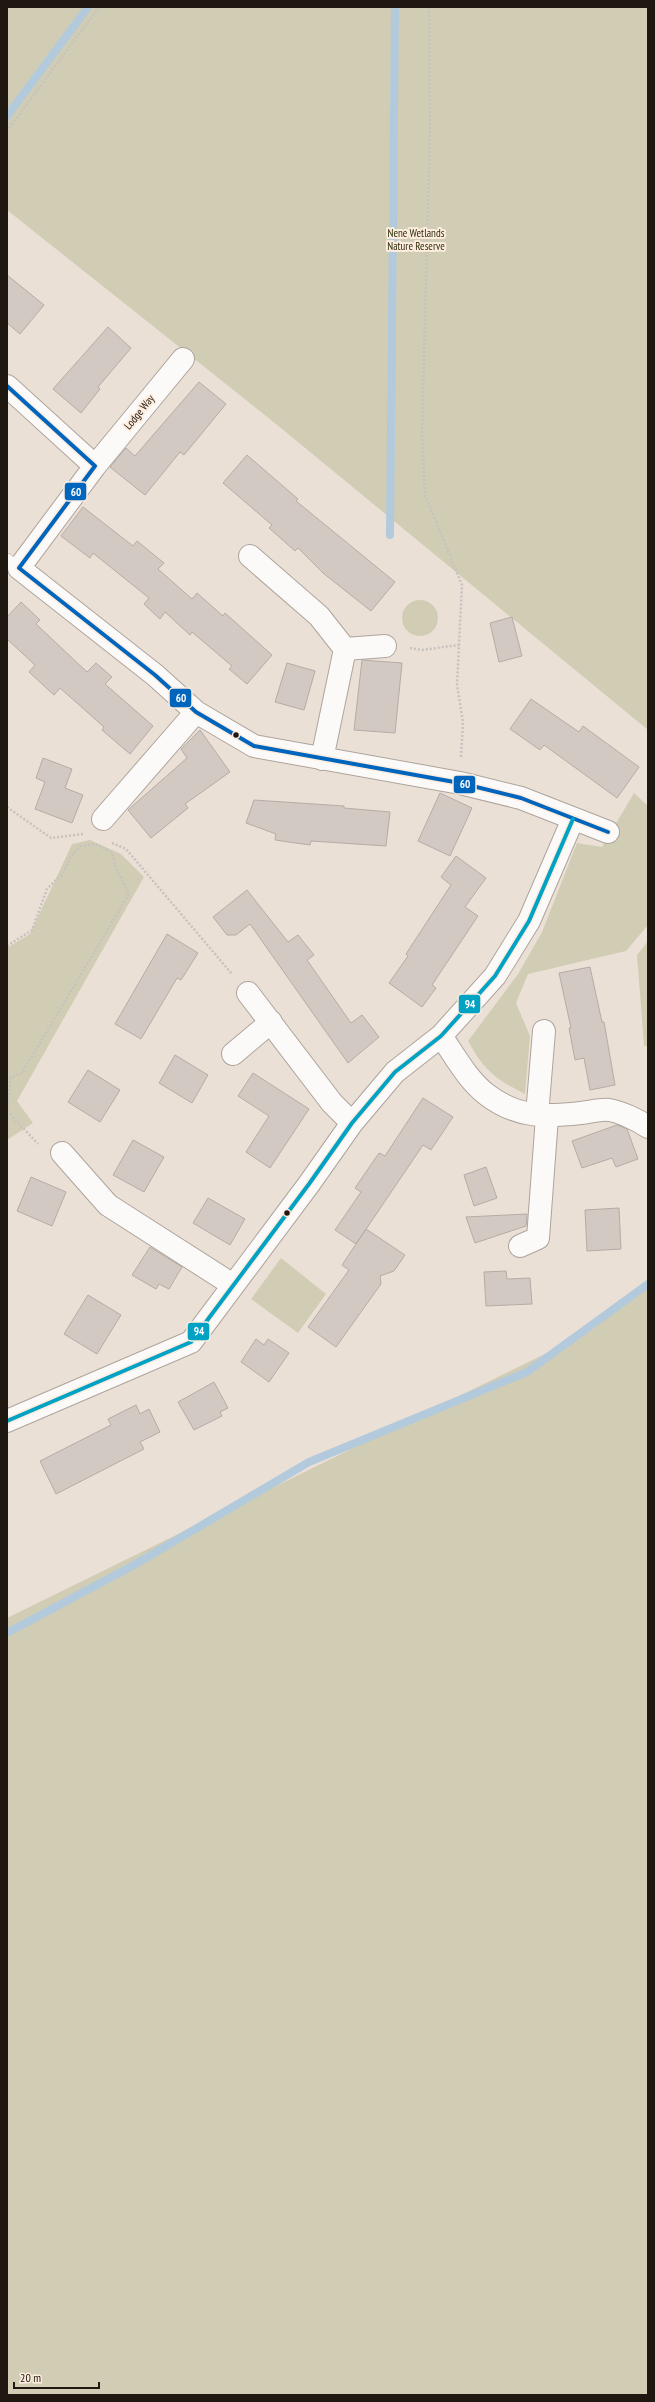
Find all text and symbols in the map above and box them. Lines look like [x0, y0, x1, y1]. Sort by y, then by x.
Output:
park label: Nene Wetlands Nature Reserve [387, 226, 445, 253]
street label: Lodge Way [121, 391, 158, 432]
line badge: 60 [64, 482, 87, 501]
text: 60 [71, 485, 81, 499]
line badge: 60 [169, 688, 192, 708]
text: 60 [176, 691, 186, 705]
unlabelled marker [231, 730, 241, 740]
line badge: 60 [453, 775, 476, 794]
text: 60 [460, 777, 470, 791]
line badge: 94 [458, 994, 481, 1014]
text: 94 [465, 997, 476, 1011]
unlabelled marker [282, 1208, 292, 1218]
line badge: 94 [187, 1322, 210, 1341]
text: 94 [194, 1324, 205, 1338]
scale bar [14, 2364, 99, 2390]
text: 20 m [20, 2370, 41, 2385]

